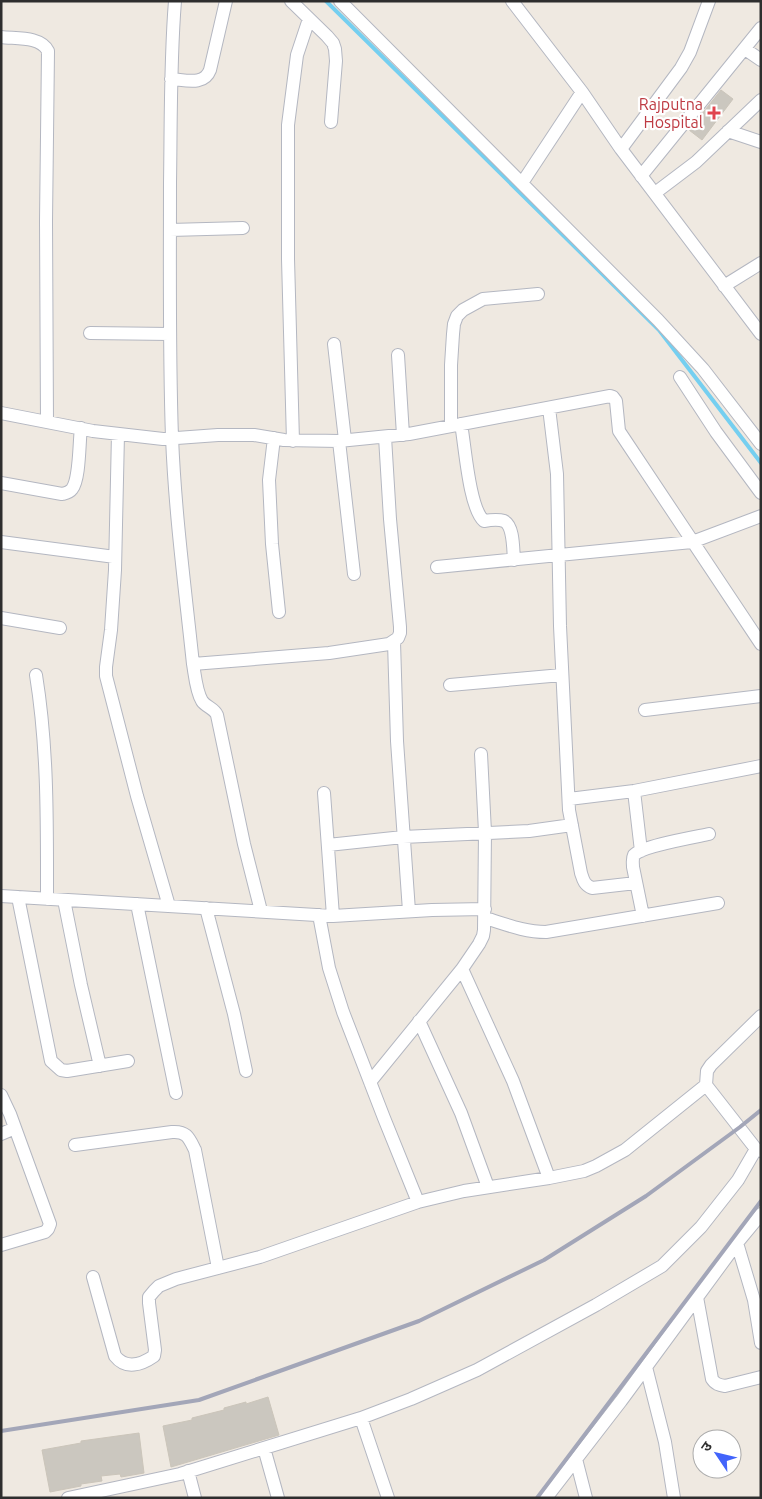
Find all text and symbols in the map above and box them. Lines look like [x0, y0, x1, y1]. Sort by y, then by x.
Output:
place label: Rajputna Hospital [639, 95, 703, 131]
marker: Rajputna Hospital [707, 106, 721, 120]
north arrow [692, 1429, 742, 1479]
text: उ [697, 1438, 716, 1454]

